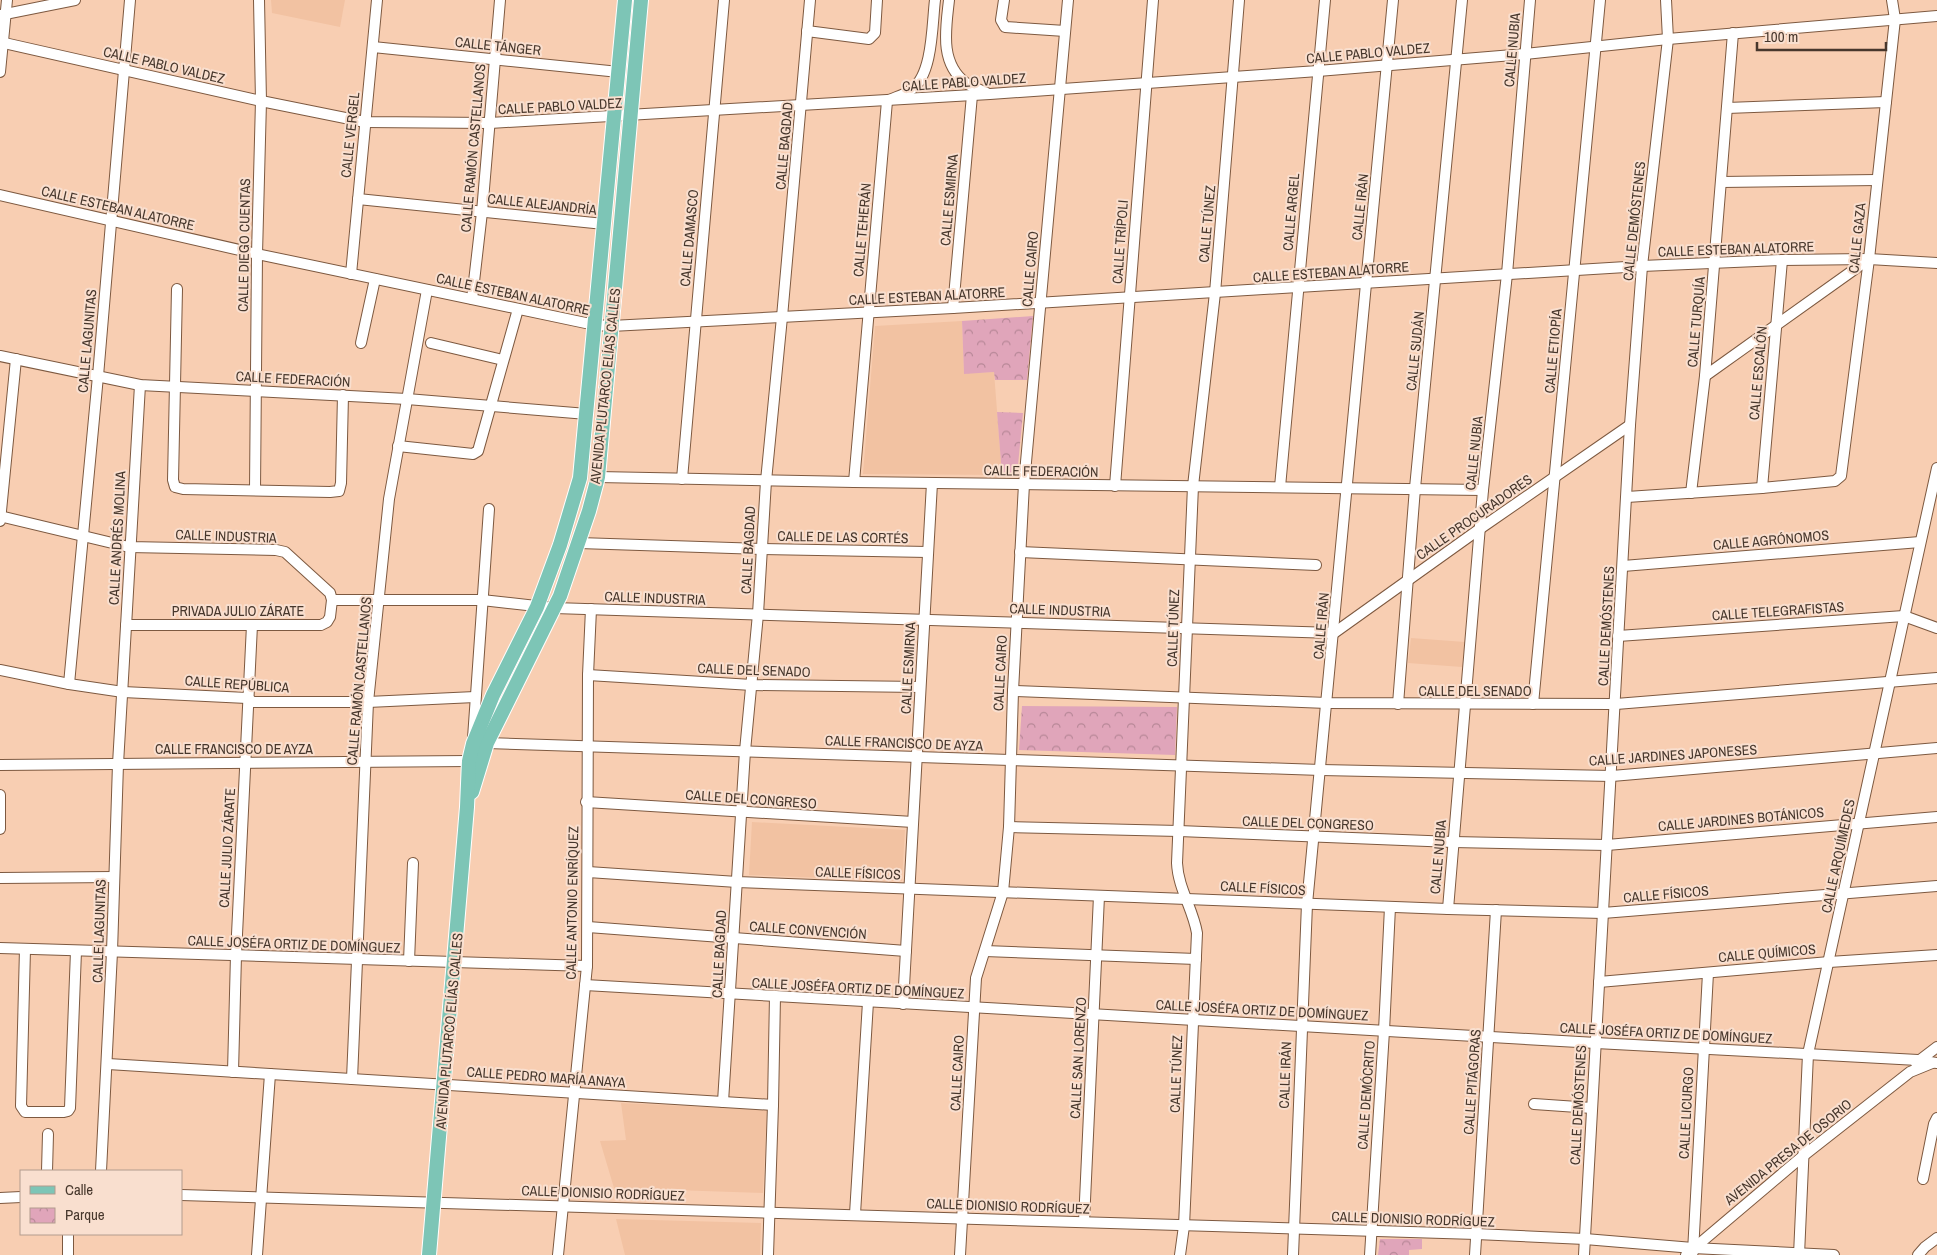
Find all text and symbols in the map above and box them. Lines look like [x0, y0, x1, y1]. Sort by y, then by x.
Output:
street label: CALLE NUBIA [1500, 12, 1524, 88]
scale bar [1757, 20, 1886, 52]
text: 100 m [1764, 26, 1798, 47]
street label: CALLE TÁNGER [454, 33, 542, 59]
street label: CALLE PABLO VALDEZ [1305, 39, 1431, 67]
street label: CALLE PABLO VALDEZ [102, 42, 226, 88]
street label: CALLE RAMÓN CASTELLANOS [457, 63, 489, 233]
street label: CALLE PABLO VALDEZ [902, 69, 1026, 95]
street label: CALLE VERGEL [337, 91, 364, 179]
street label: CALLE PABLO VALDEZ [498, 94, 622, 118]
street label: CALLE BAGDAD [771, 101, 797, 191]
street label: CALLE ESMIRNA [936, 153, 962, 247]
street label: CALLE DEMÓSTENES [1619, 160, 1649, 282]
street label: CALLE ARGEL [1279, 172, 1303, 252]
street label: CALLE IRÁN [1348, 173, 1372, 241]
street label: CALLE DIEGO CUENTAS [234, 178, 254, 312]
street label: CALLE ESTEBAN ALATORRE [40, 182, 196, 234]
street label: CALLE TEHERÁN [849, 182, 875, 278]
street label: CALLE TÚNEZ [1195, 185, 1219, 263]
street label: CALLE ALEJANDRÍA [486, 189, 598, 219]
street label: CALLE DAMASCO [676, 189, 702, 287]
street label: CALLE TRÍPOLI [1108, 199, 1132, 285]
street label: CALLE GAZA [1844, 202, 1870, 274]
street label: CALLE CAIRO [1018, 230, 1042, 308]
street label: CALLE ESTEBAN ALATORRE [1657, 237, 1815, 261]
street label: CALLE ESTEBAN ALATORRE [1252, 258, 1410, 286]
street label: CALLE ESTEBAN ALATORRE [435, 269, 591, 319]
street label: CALLE TURQUÍA [1683, 276, 1709, 368]
street label: CALLE ESTEBAN ALATORRE [848, 283, 1006, 309]
street label: AVENIDA PLUTARCO ELÍAS CALLES [586, 287, 624, 486]
street label: CALLE LAGUNITAS [74, 288, 101, 393]
street label: CALLE ETIOPÍA [1540, 308, 1566, 394]
street label: CALLE SUDÁN [1402, 310, 1428, 392]
street label: CALLE ESCALÓN [1745, 325, 1771, 421]
street label: CALLE FEDERACIÓN [235, 367, 351, 391]
street label: CALLE NUBIA [1461, 415, 1487, 491]
street label: CALLE FEDERACIÓN [983, 461, 1099, 481]
street label: CALLE ANDRÉS MOLINA [105, 470, 130, 605]
street label: CALLE PROCURADORES [1412, 470, 1536, 564]
street label: CALLE BAGDAD [737, 506, 759, 594]
street label: CALLE INDUSTRIA [175, 525, 277, 547]
street label: CALLE AGRÓNOMOS [1712, 526, 1830, 554]
street label: CALLE DE LAS CORTÉS [777, 527, 909, 547]
street label: CALLE DEMÓSTENES [1594, 565, 1618, 686]
street label: CALLE INDUSTRIA [604, 587, 706, 609]
street label: CALLE TÚNEZ [1163, 589, 1183, 667]
street label: CALLE IRÁN [1309, 592, 1333, 660]
street label: CALLE RAMÓN CASTELLANOS [343, 596, 375, 766]
street label: CALLE TELEGRAFISTAS [1711, 597, 1845, 625]
street label: CALLE INDUSTRIA [1009, 599, 1111, 621]
street label: PRIVADA JULIO ZÁRATE [172, 602, 304, 620]
street label: CALLE ESMIRNA [897, 621, 919, 714]
street label: CALLE CAIRO [989, 635, 1011, 711]
street label: CALLE DEL SENADO [697, 659, 811, 681]
street label: CALLE REPÚBLICA [184, 671, 290, 697]
street label: CALLE DEL SENADO [1418, 682, 1532, 700]
street label: CALLE FRANCISCO DE AYZA [825, 731, 984, 755]
street label: CALLE FRANCISCO DE AYZA [155, 740, 313, 758]
street label: CALLE JARDINES JAPONESES [1588, 740, 1758, 770]
street label: CALLE DEL CONGRESO [685, 785, 817, 813]
street label: CALLE JULIO ZÁRATE [215, 788, 239, 908]
street label: CALLE ARQUÍMEDES [1817, 797, 1859, 915]
street label: CALLE JARDINES BOTÁNICOS [1657, 803, 1825, 835]
street label: CALLE DEL CONGRESO [1242, 812, 1374, 834]
street label: CALLE NUBIA [1426, 819, 1450, 895]
street label: CALLE ANTONIO ENRÍQUEZ [562, 826, 582, 980]
street label: CALLE FÍSICOS [815, 863, 901, 883]
street label: CALLE FÍSICOS [1220, 877, 1307, 899]
street label: CALLE LAGUNITAS [88, 878, 110, 983]
street label: CALLE FÍSICOS [1623, 881, 1710, 907]
street label: CALLE BAGDAD [708, 910, 730, 998]
street label: CALLE CONVENCIÓN [749, 917, 867, 943]
street label: CALLE JOSÉFA ORTIZ DE DOMÍNGUEZ [187, 931, 401, 957]
street label: AVENIDA PLUTARCO ELÍAS CALLES [431, 932, 467, 1131]
street label: CALLE QUÍMICOS [1718, 940, 1817, 966]
street label: CALLE JOSÉFA ORTIZ DE DOMÍNGUEZ [751, 973, 965, 1003]
street label: CALLE JOSÉFA ORTIZ DE DOMÍNGUEZ [1155, 995, 1369, 1025]
street label: CALLE SAN LORENZO [1066, 997, 1090, 1119]
street label: CALLE JOSÉFA ORTIZ DE DOMÍNGUEZ [1559, 1018, 1773, 1048]
street label: CALLE PITÁGORAS [1459, 1028, 1485, 1135]
street label: CALLE CAIRO [946, 1035, 968, 1111]
street label: CALLE TÚNEZ [1166, 1035, 1186, 1113]
street label: CALLE DEMÓCRITO [1353, 1040, 1379, 1150]
street label: CALLE IRÁN [1275, 1041, 1295, 1109]
street label: CALLE DEMÓSTENES [1566, 1044, 1590, 1165]
street label: CALLE PEDRO MARÍA ANAYA [466, 1062, 626, 1092]
street label: CALLE LICURGO [1675, 1067, 1697, 1159]
street label: AVENIDA PRESA DE OSORIO [1720, 1095, 1855, 1210]
legend [20, 1170, 182, 1235]
text: Calle [65, 1179, 93, 1200]
street label: CALLE DIONISIO RODRÍGUEZ [521, 1181, 685, 1205]
street label: CALLE DIONISIO RODRÍGUEZ [926, 1194, 1090, 1218]
text: Parque [65, 1204, 105, 1225]
street label: CALLE DIONISIO RODRÍGUEZ [1331, 1207, 1495, 1231]

